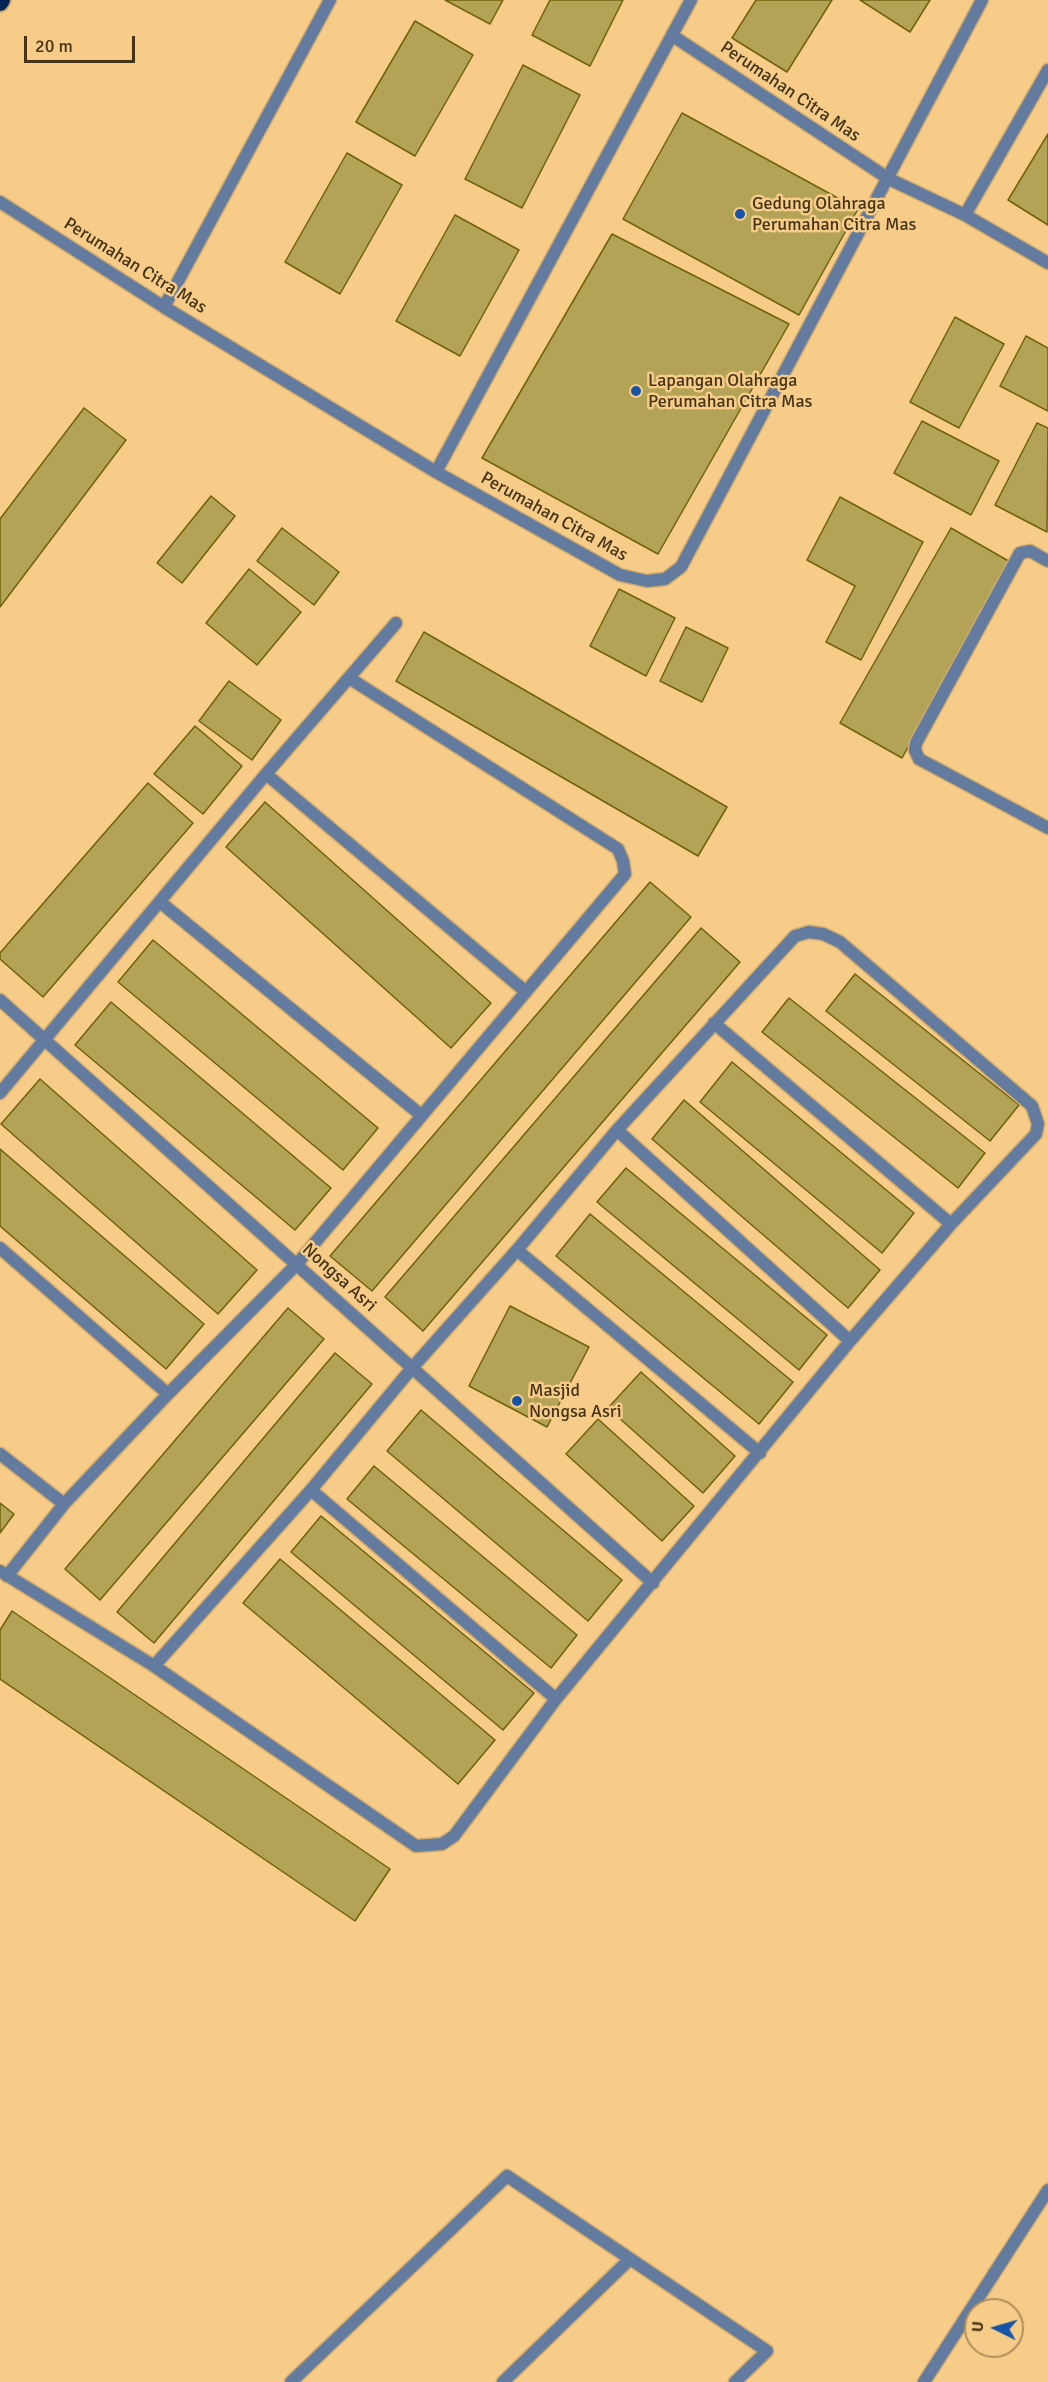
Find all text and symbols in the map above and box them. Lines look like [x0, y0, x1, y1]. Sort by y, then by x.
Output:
scale bar [27, 24, 138, 62]
text: 20 m [35, 35, 73, 57]
street label: Perumahan Citra Mas [716, 37, 864, 147]
place label: Gedung Olahraga Perumahan Citra Mas [752, 193, 916, 236]
marker: Gedung Olahraga Perumahan Citra Mas [733, 207, 747, 221]
street label: Perumahan Citra Mas [60, 213, 210, 319]
place label: Lapangan Olahraga Perumahan Citra Mas [648, 370, 812, 412]
marker: Lapangan Olahraga Perumahan Citra Mas [629, 384, 643, 398]
street label: Perumahan Citra Mas [477, 468, 631, 566]
street label: Nongsa Asri [297, 1239, 381, 1317]
place label: Masjid Nongsa Asri [529, 1380, 622, 1422]
marker: Masjid Nongsa Asri [510, 1394, 524, 1408]
north arrow [964, 2298, 1024, 2358]
text: U [968, 2320, 988, 2333]

